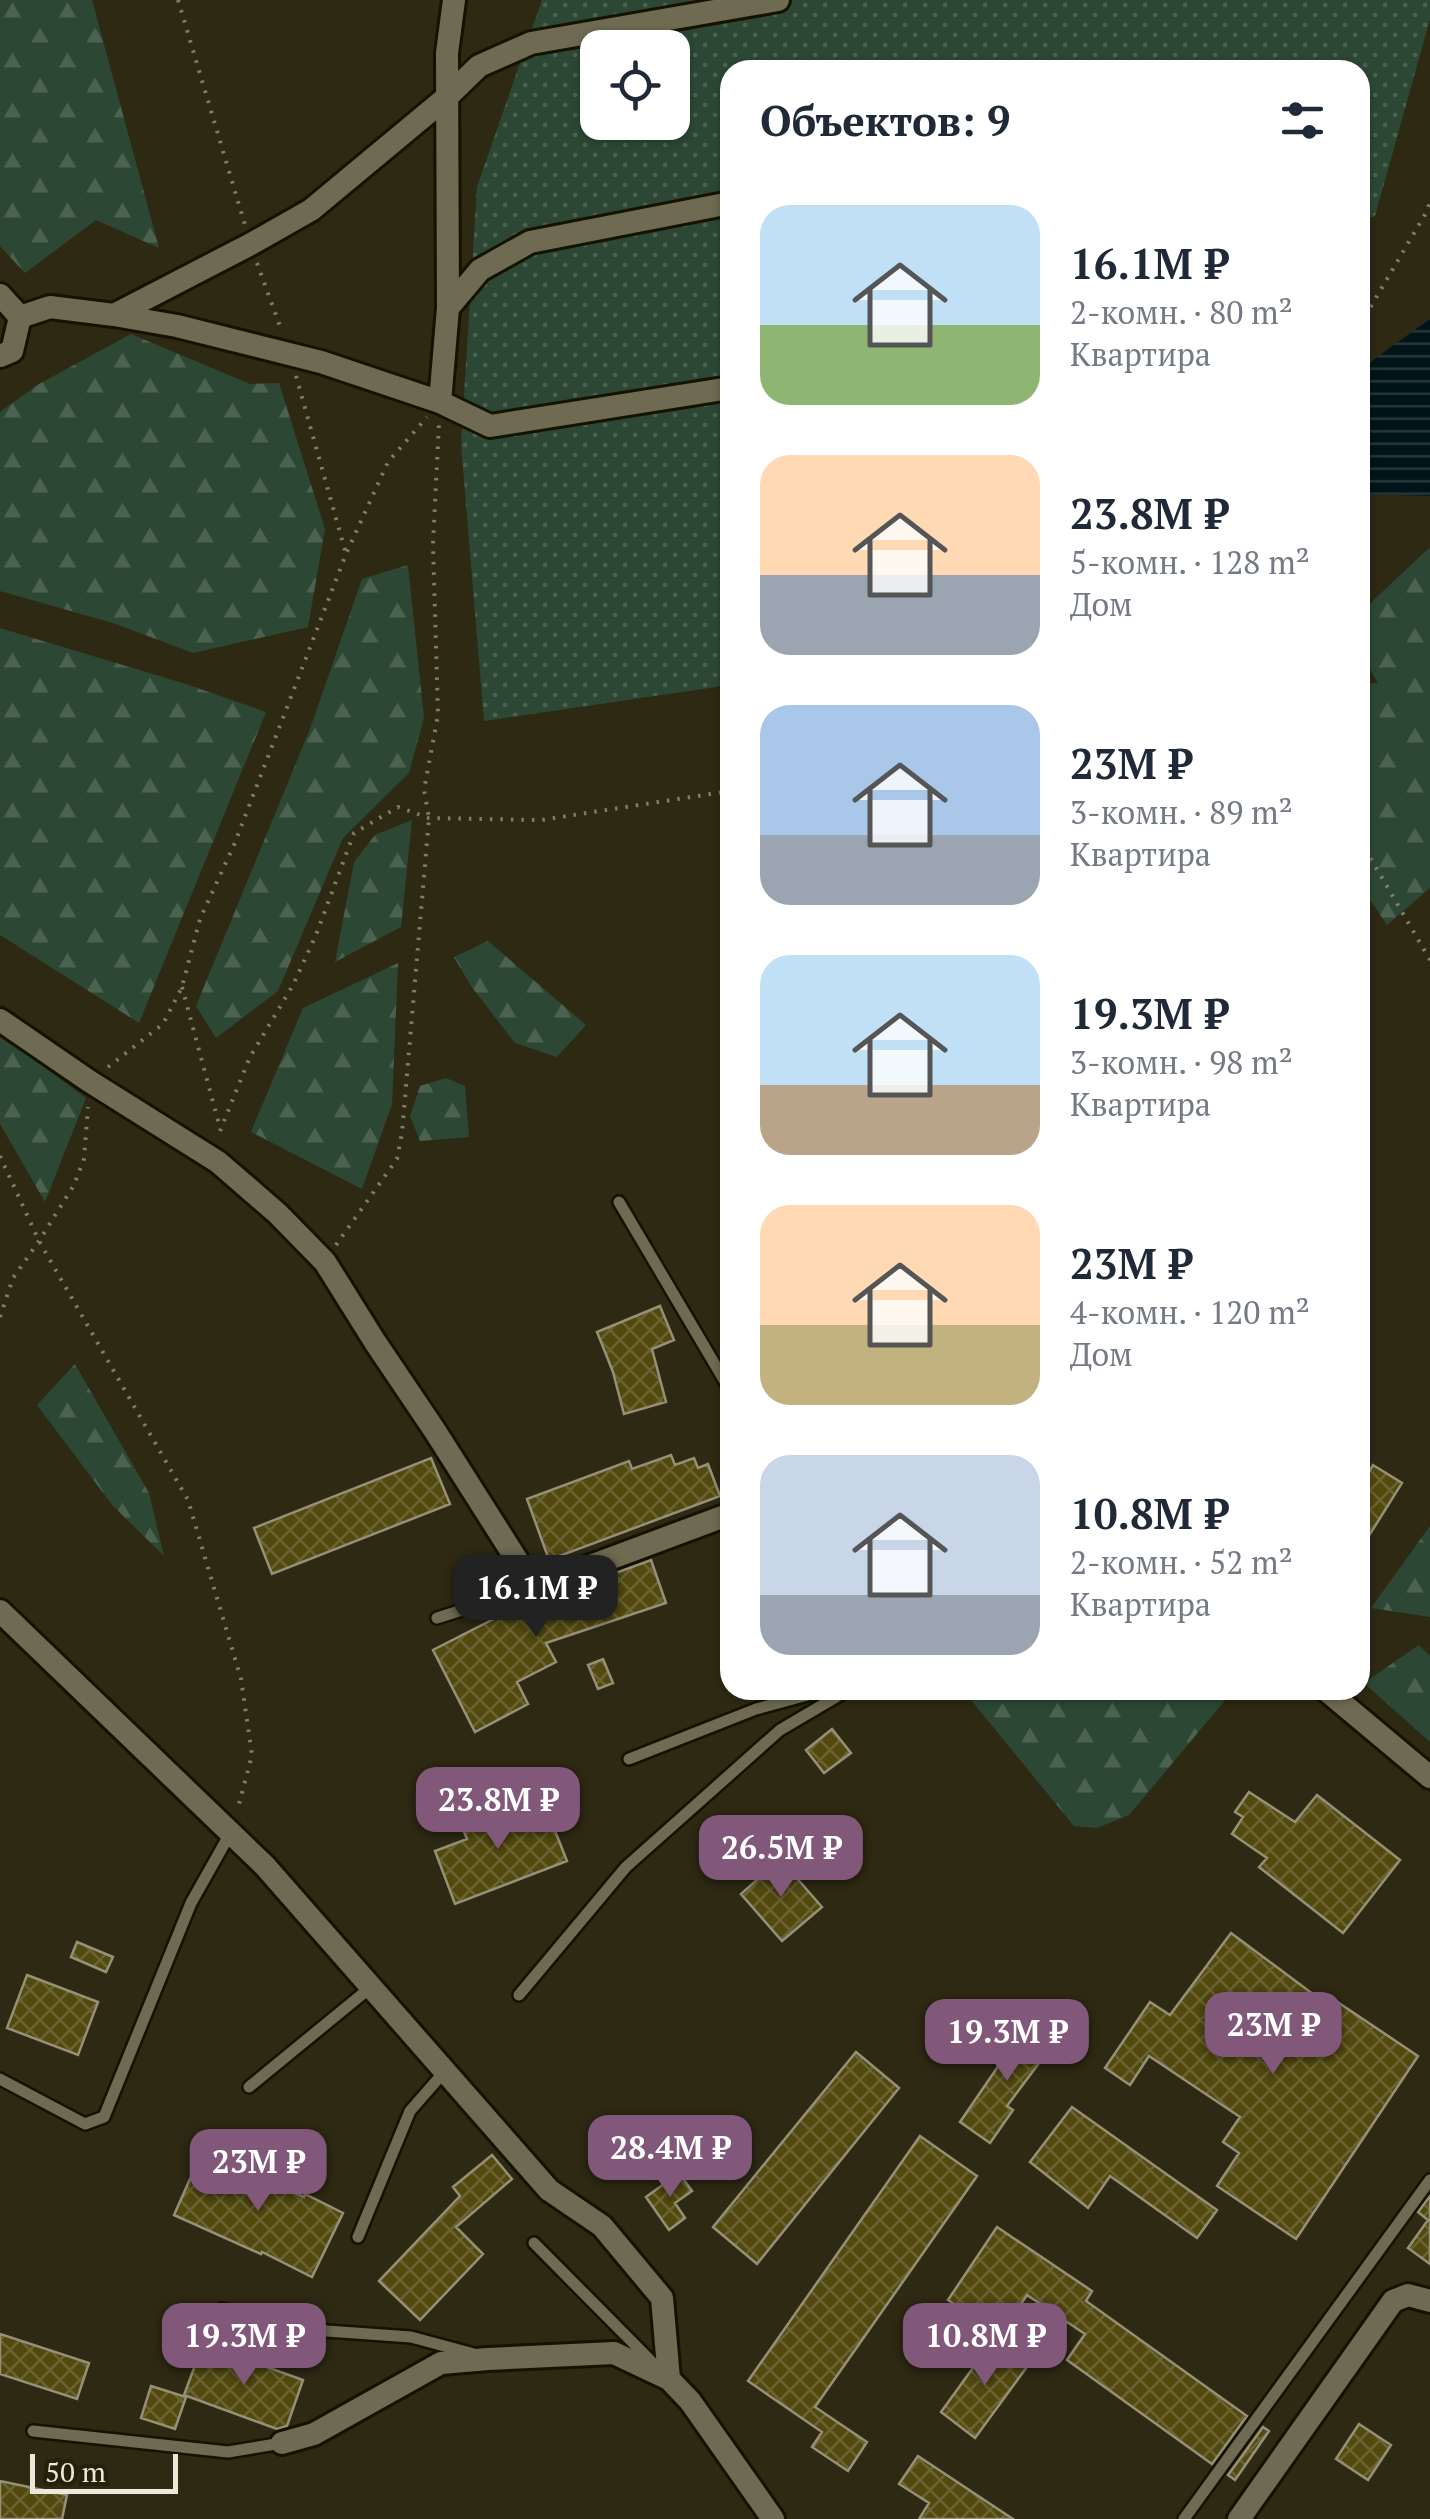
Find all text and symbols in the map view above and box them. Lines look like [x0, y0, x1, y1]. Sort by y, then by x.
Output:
map controls [580, 30, 690, 140]
button: locate [580, 30, 690, 140]
text: Объектов: 9 [760, 92, 1011, 148]
icon: filters [1275, 93, 1330, 148]
text: 16.1M ₽ [1070, 235, 1228, 291]
icon: home [840, 245, 960, 365]
text: 2-комн. · 80 m² [1070, 291, 1293, 333]
text: Квартира [1070, 333, 1211, 375]
text: 23.8M ₽ [1070, 485, 1228, 541]
icon: home [840, 495, 960, 615]
text: 5-комн. · 128 m² [1070, 541, 1310, 583]
text: Дом [1070, 583, 1133, 625]
text: 23M ₽ [1070, 735, 1192, 791]
icon: home [840, 745, 960, 865]
text: 3-комн. · 89 m² [1070, 791, 1293, 833]
text: Квартира [1070, 833, 1211, 875]
text: 19.3M ₽ [1070, 985, 1228, 1041]
icon: home [840, 995, 960, 1115]
text: 3-комн. · 98 m² [1070, 1041, 1293, 1083]
text: Квартира [1070, 1083, 1211, 1125]
text: 23M ₽ [1070, 1235, 1192, 1291]
icon: home [840, 1245, 960, 1365]
text: 4-комн. · 120 m² [1070, 1291, 1310, 1333]
text: Дом [1070, 1333, 1133, 1375]
text: 10.8M ₽ [1070, 1485, 1228, 1541]
icon: home [840, 1495, 960, 1615]
text: 2-комн. · 52 m² [1070, 1541, 1293, 1583]
pin: 16.1M ₽ [444, 1555, 628, 1640]
text: 16.1M ₽ [476, 1566, 596, 1608]
text: Квартира [1070, 1583, 1211, 1625]
pin: 23.8M ₽ [406, 1767, 590, 1852]
text: 23.8M ₽ [438, 1778, 558, 1820]
pin: 26.5M ₽ [689, 1815, 873, 1900]
text: 26.5M ₽ [721, 1826, 841, 1868]
pin: 23M ₽ [1203, 1992, 1343, 2077]
pin: 19.3M ₽ [915, 1999, 1099, 2084]
text: 23M ₽ [1227, 2003, 1319, 2045]
text: 19.3M ₽ [947, 2010, 1067, 2052]
pin: 28.4M ₽ [578, 2115, 762, 2200]
text: 28.4M ₽ [610, 2126, 730, 2168]
pin: 23M ₽ [188, 2129, 328, 2214]
text: 23M ₽ [212, 2140, 304, 2182]
pin: 19.3M ₽ [152, 2303, 336, 2388]
pin: 10.8M ₽ [893, 2303, 1077, 2388]
text: 19.3M ₽ [184, 2314, 304, 2356]
text: 10.8M ₽ [925, 2314, 1045, 2356]
scale bar [30, 2449, 178, 2494]
text: 50 m [45, 2453, 106, 2490]

